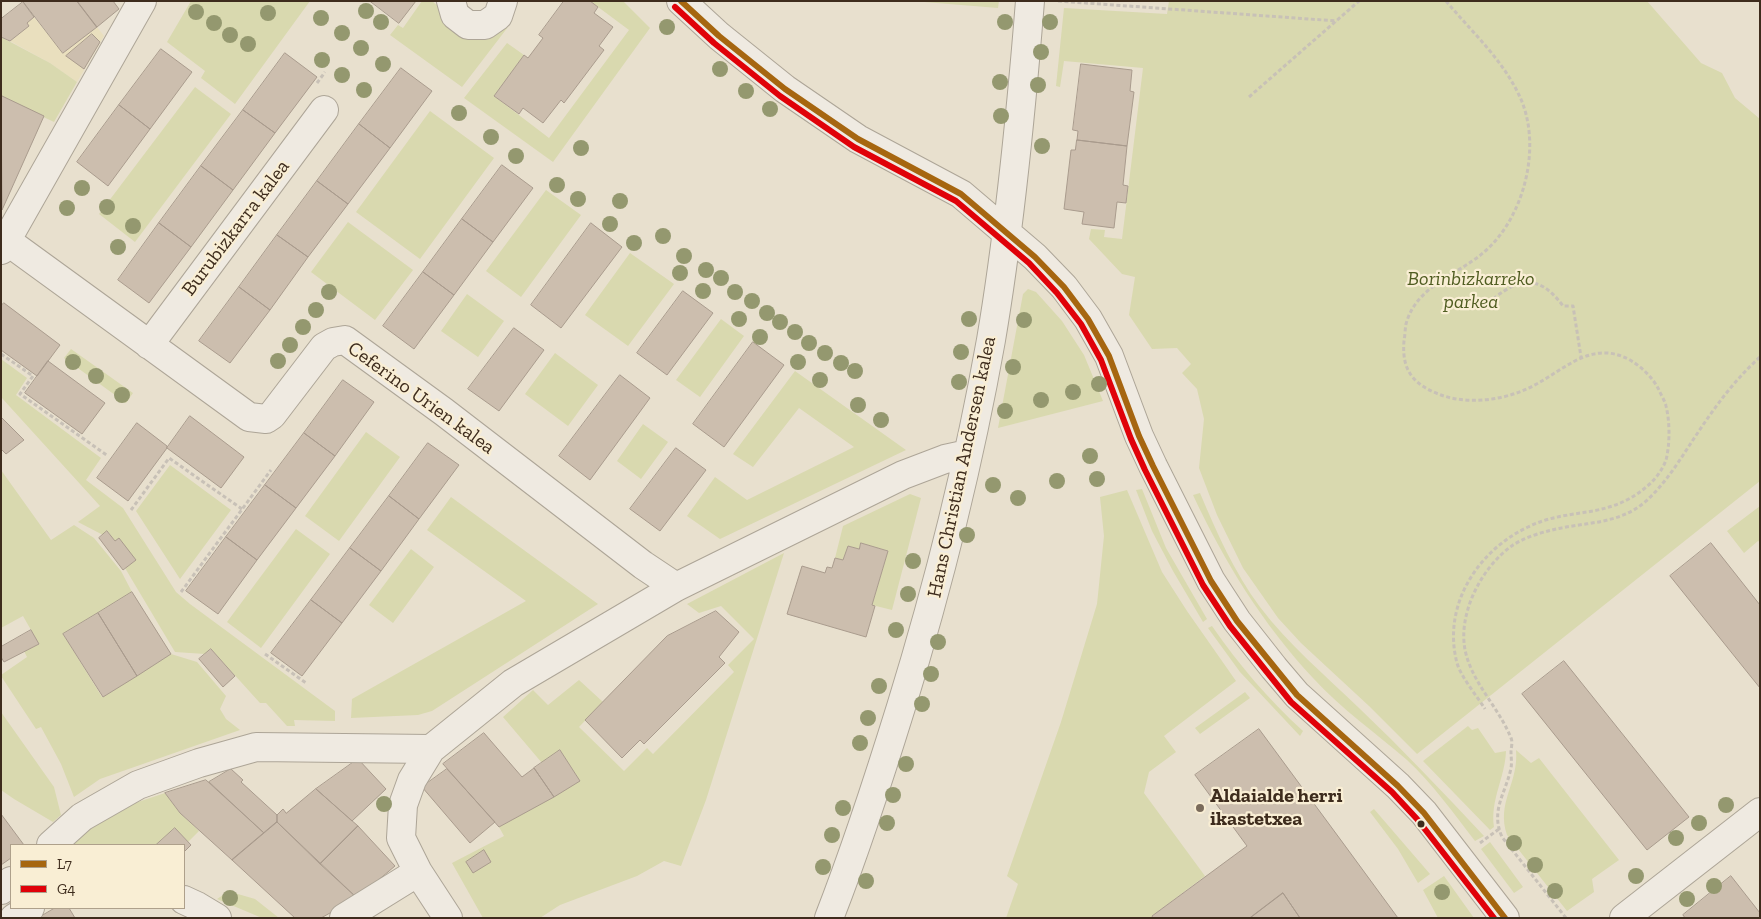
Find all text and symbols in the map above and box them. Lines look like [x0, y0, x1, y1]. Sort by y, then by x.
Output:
street label: Burubizkarra kalea [177, 155, 295, 301]
park label: Borinbizkarreko parkea [1407, 267, 1535, 314]
street label: Hans Christian Andersen kalea [923, 334, 1001, 600]
street label: Ceferino Urien kalea [343, 337, 499, 459]
place label: Aldaialde herri ikastetxea [1210, 784, 1342, 831]
marker: Aldaialde herri ikastetxea [1194, 802, 1206, 814]
unlabelled marker [1416, 819, 1426, 829]
legend [10, 844, 185, 909]
text: L7 [57, 855, 72, 873]
text: G4 [57, 880, 75, 898]

